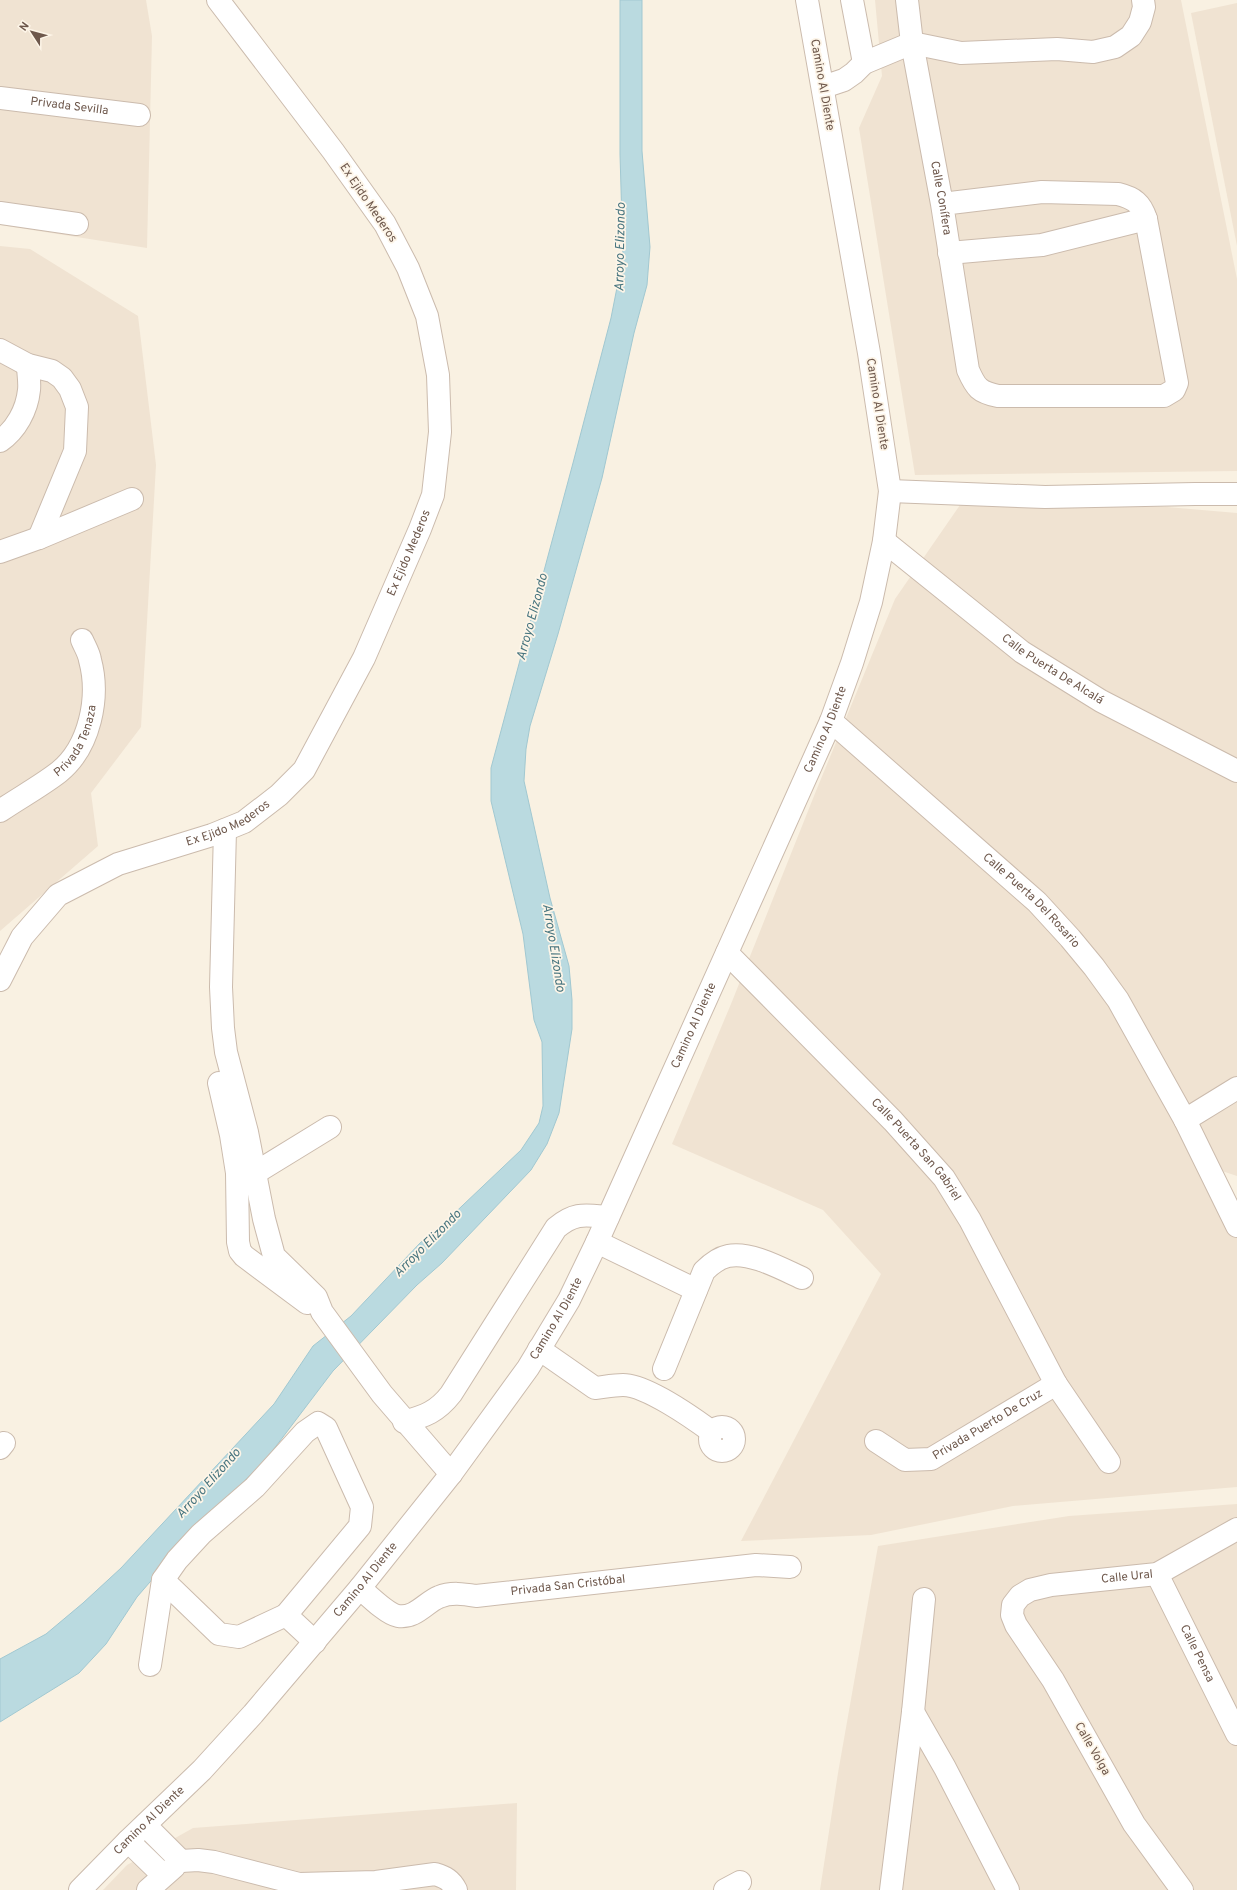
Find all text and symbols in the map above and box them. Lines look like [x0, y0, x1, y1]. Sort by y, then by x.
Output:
north arrow [12, 12, 52, 52]
text: N [17, 19, 33, 34]
street label: Camino Al Diente [806, 38, 838, 132]
street label: Privada Sevilla [30, 94, 109, 119]
street label: Ex Ejido Mederos [336, 160, 400, 246]
street label: Calle Conífera [926, 160, 955, 236]
water label: Arroyo Elizondo [612, 202, 630, 292]
street label: Camino Al Diente [862, 357, 892, 451]
street label: Ex Ejido Mederos [384, 508, 435, 599]
water label: Arroyo Elizondo [514, 572, 552, 662]
street label: Calle Puerta De Alcalá [998, 630, 1106, 708]
street label: Camino Al Diente [801, 684, 851, 776]
street label: Privada Tenaza [51, 704, 101, 781]
street label: Ex Ejido Mederos [184, 797, 274, 851]
street label: Calle Puerta Del Rosario [979, 850, 1083, 952]
water label: Arroyo Elizondo [538, 903, 568, 993]
street label: Camino Al Diente [668, 980, 720, 1071]
street label: Calle Puerta San Gabriel [867, 1095, 964, 1204]
water label: Arroyo Elizondo [391, 1207, 465, 1281]
street label: Camino Al Diente [527, 1275, 587, 1363]
street label: Privada Puerto De Cruz [930, 1386, 1046, 1464]
water label: Arroyo Elizondo [173, 1446, 245, 1522]
street label: Camino Al Diente [330, 1539, 401, 1621]
street label: Calle Ural [1100, 1566, 1154, 1588]
street label: Privada San Cristóbal [510, 1572, 626, 1600]
street label: Calle Pensa [1176, 1622, 1218, 1685]
street label: Calle Volga [1070, 1720, 1114, 1778]
street label: Camino Al Diente [110, 1783, 188, 1859]

